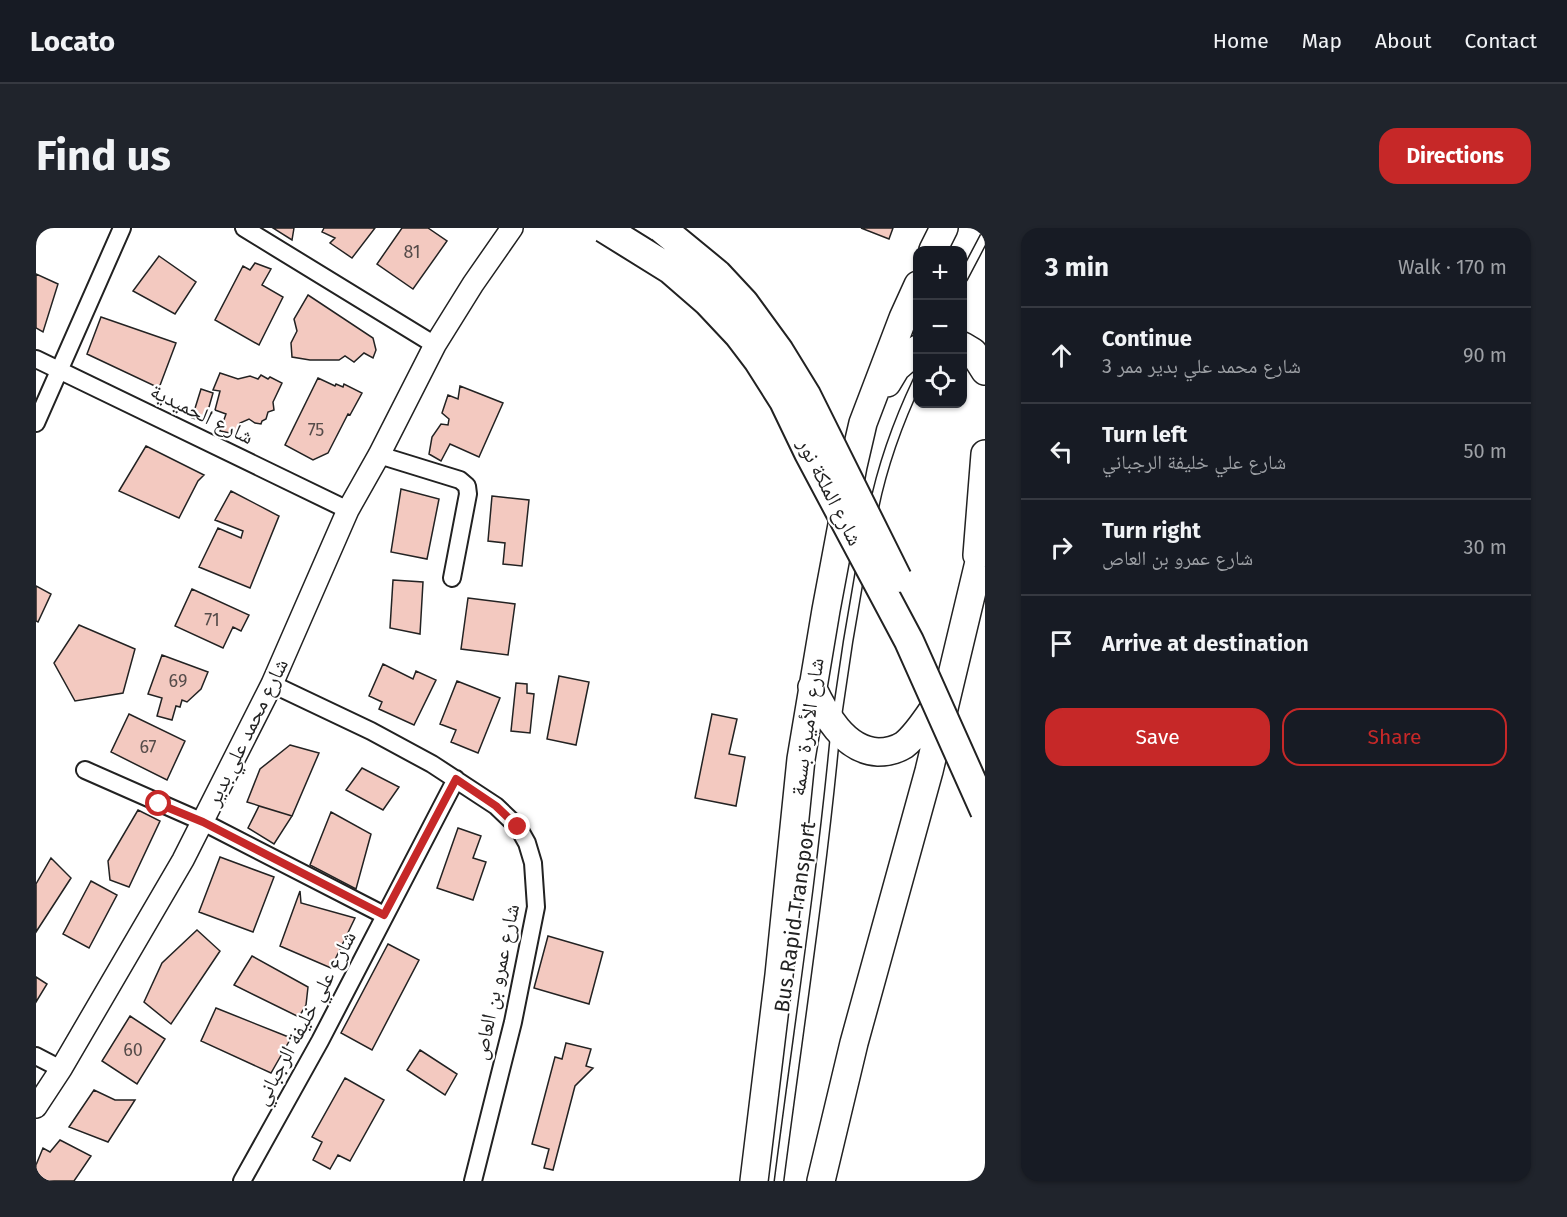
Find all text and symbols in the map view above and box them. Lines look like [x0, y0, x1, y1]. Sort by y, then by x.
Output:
text: Locato [30, 25, 115, 58]
text: Home [1213, 28, 1269, 54]
text: Map [1302, 28, 1342, 54]
text: About [1375, 28, 1432, 54]
text: Contact [1465, 28, 1537, 54]
button: Directions [1379, 128, 1531, 184]
text: Find us [36, 131, 171, 181]
house number: 81 [403, 241, 421, 263]
map controls [913, 246, 967, 408]
button: + [913, 246, 967, 300]
text: 3 min [1045, 252, 1109, 283]
text: Walk · 170 m [1398, 255, 1507, 279]
button: − [913, 300, 967, 354]
text: Continue [1102, 325, 1192, 352]
icon: ahead [1045, 339, 1078, 372]
text: 90 m [1463, 343, 1507, 367]
button: locate [913, 354, 967, 408]
text: شارع محمد علي بدير ممر 3 [1102, 354, 1301, 378]
street label: شارع الحميدية [146, 378, 258, 450]
house number: 75 [308, 419, 324, 441]
text: Turn left [1102, 421, 1187, 448]
street label: شارع الملكة نور [791, 433, 868, 550]
icon: left [1045, 435, 1078, 468]
text: 50 m [1463, 439, 1507, 463]
text: شارع علي خليفة الرجباني [1102, 450, 1286, 474]
text: Turn right [1102, 517, 1201, 544]
icon: right [1045, 531, 1078, 564]
text: 30 m [1463, 535, 1507, 559]
text: شارع عمرو بن العاص [1102, 546, 1253, 570]
house number: 71 [204, 609, 220, 631]
icon: arrive [1045, 627, 1078, 660]
text: Arrive at destination [1102, 630, 1309, 657]
street label: شارع محمد علي بدير [200, 654, 297, 812]
street label: شارع الأميرة بسمة [784, 656, 830, 798]
house number: 69 [169, 670, 187, 692]
button: Save [1045, 708, 1270, 766]
button: Share [1282, 708, 1507, 766]
house number: 67 [139, 736, 157, 758]
route start [145, 790, 171, 816]
route end [504, 813, 530, 839]
street label: Bus Rapid Transport [769, 820, 821, 1014]
street label: شارع عمرو بن العاص [467, 902, 525, 1062]
street label: شارع علي خليفة الرجباني [248, 927, 365, 1111]
house number: 60 [123, 1039, 143, 1061]

